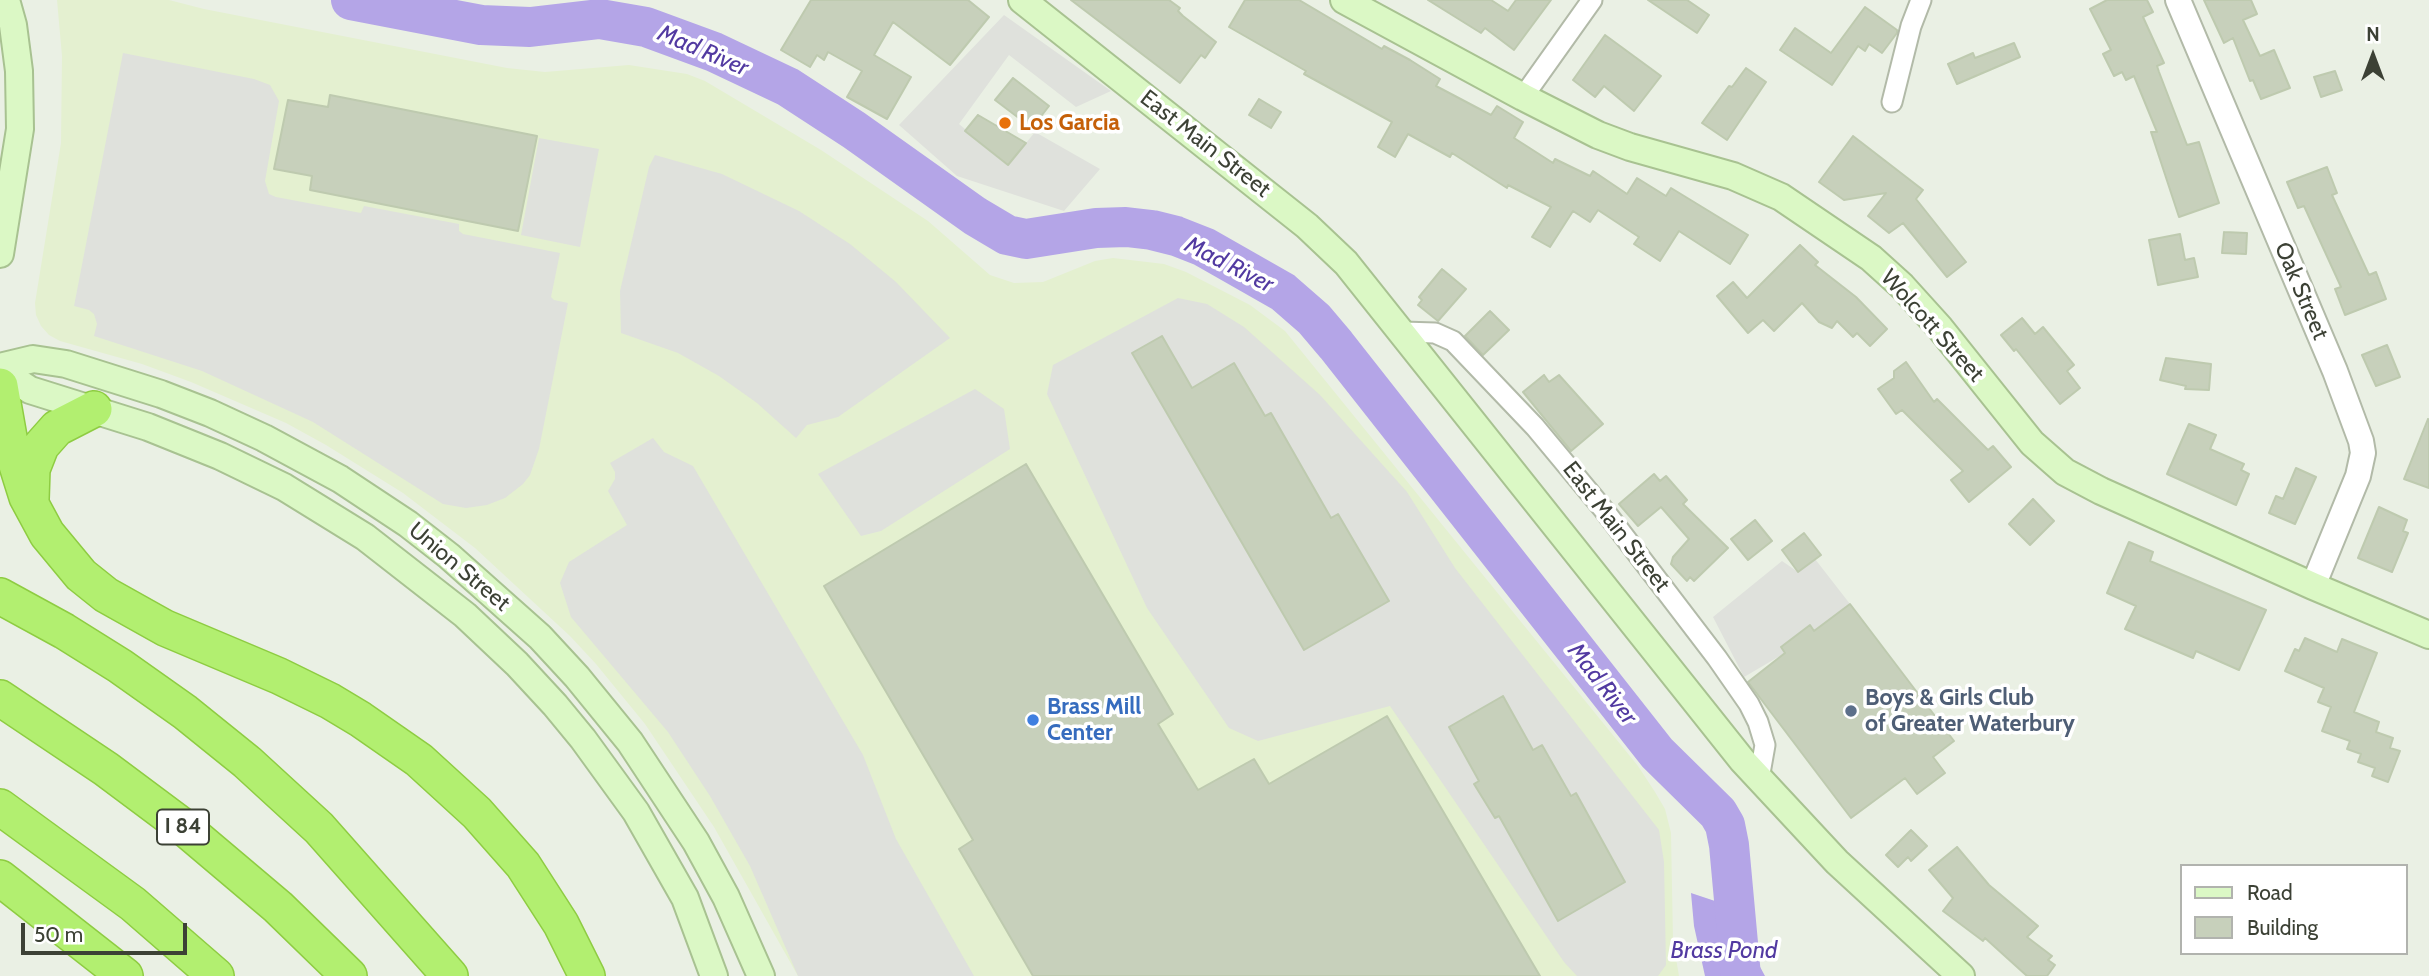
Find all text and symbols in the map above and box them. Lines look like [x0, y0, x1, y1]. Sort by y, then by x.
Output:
water label: Mad River [653, 19, 753, 83]
north arrow [2338, 21, 2408, 91]
text: N [2366, 23, 2380, 46]
street label: East Main Street [1134, 85, 1276, 203]
place label: Los Garcia [1019, 109, 1120, 137]
marker: Los Garcia [997, 115, 1013, 131]
water label: Mad River [1180, 231, 1278, 299]
street label: Oak Street [2268, 238, 2334, 344]
street label: Wolcott Street [1874, 264, 1990, 388]
street label: East Main Street [1557, 456, 1675, 598]
street label: Union Street [403, 517, 515, 617]
water label: Mad River [1561, 638, 1643, 730]
place label: Boys & Girls Club of Greater Waterbury [1865, 684, 2075, 738]
place label: Brass Mill Center [1047, 693, 1141, 747]
marker: Boys & Girls Club of Greater Waterbury [1843, 703, 1859, 719]
marker: Brass Mill Center [1025, 712, 1041, 728]
road number: I 84 [157, 810, 209, 844]
legend [2180, 864, 2408, 955]
text: Road [2247, 880, 2293, 905]
scale bar [24, 909, 191, 953]
text: Building [2247, 915, 2318, 940]
text: 50 m [34, 922, 83, 947]
water label: Brass Pond [1670, 937, 1778, 965]

